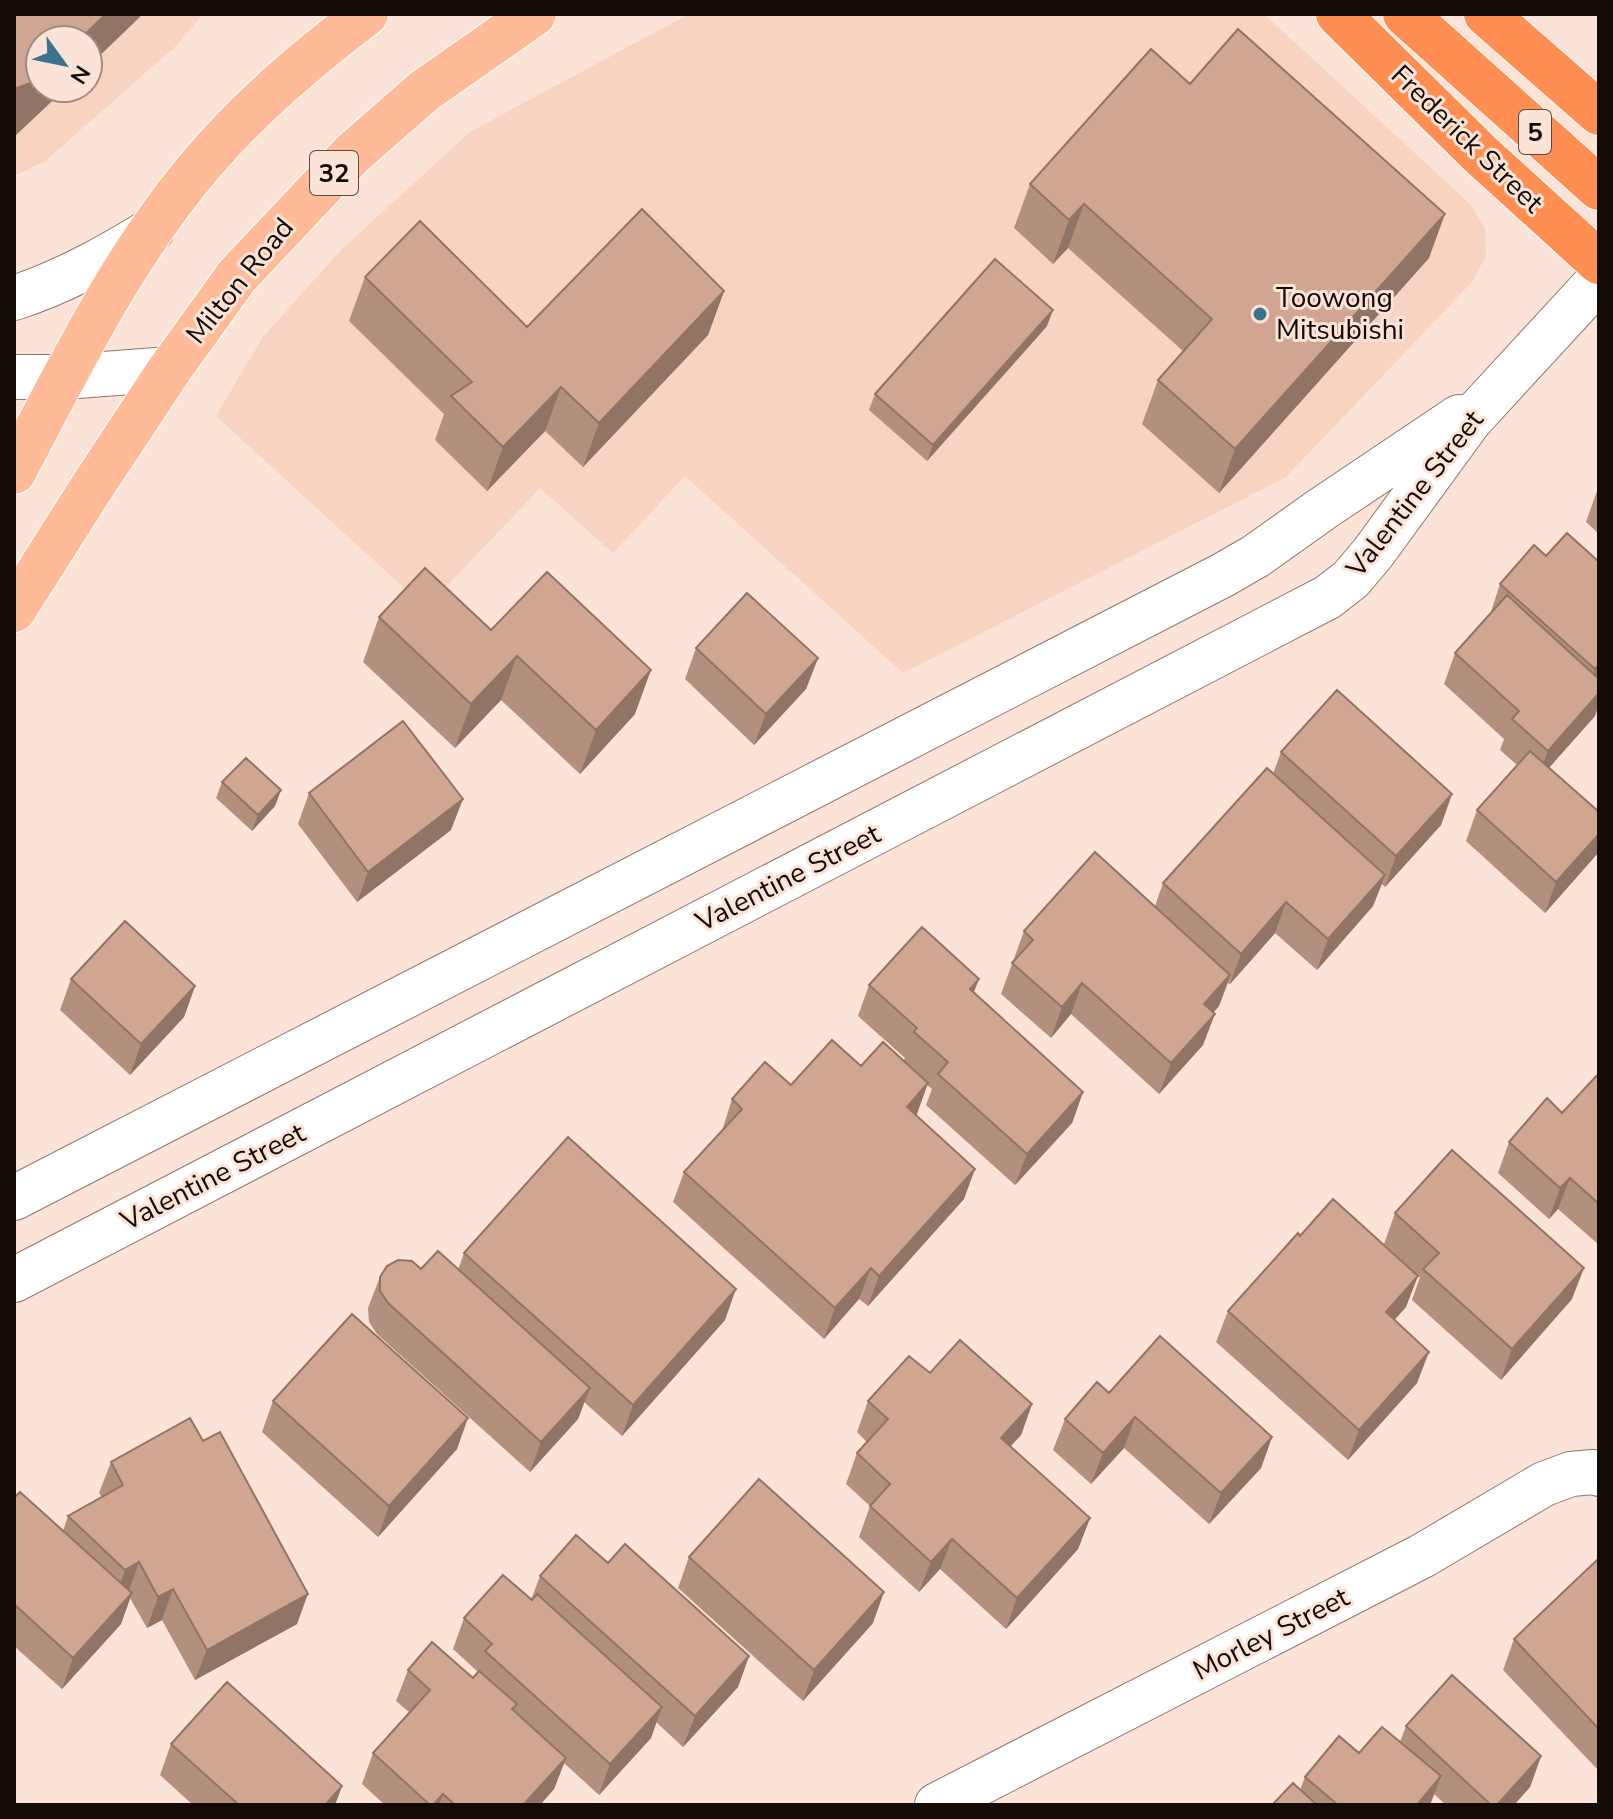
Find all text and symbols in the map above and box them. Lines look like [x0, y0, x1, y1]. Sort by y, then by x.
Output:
north arrow [24, 24, 104, 104]
street label: Frederick Street [1383, 57, 1552, 222]
text: N [63, 59, 97, 89]
road number: 5 [1519, 110, 1551, 154]
road number: 32 [310, 151, 358, 195]
street label: Milton Road [177, 210, 303, 352]
place label: Toowong Mitsubishi [1276, 279, 1404, 349]
marker: Toowong Mitsubishi [1251, 305, 1269, 323]
street label: Valentine Street [1337, 402, 1492, 586]
street label: Valentine Street [688, 815, 887, 941]
street label: Valentine Street [113, 1114, 312, 1240]
street label: Morley Street [1186, 1578, 1356, 1690]

